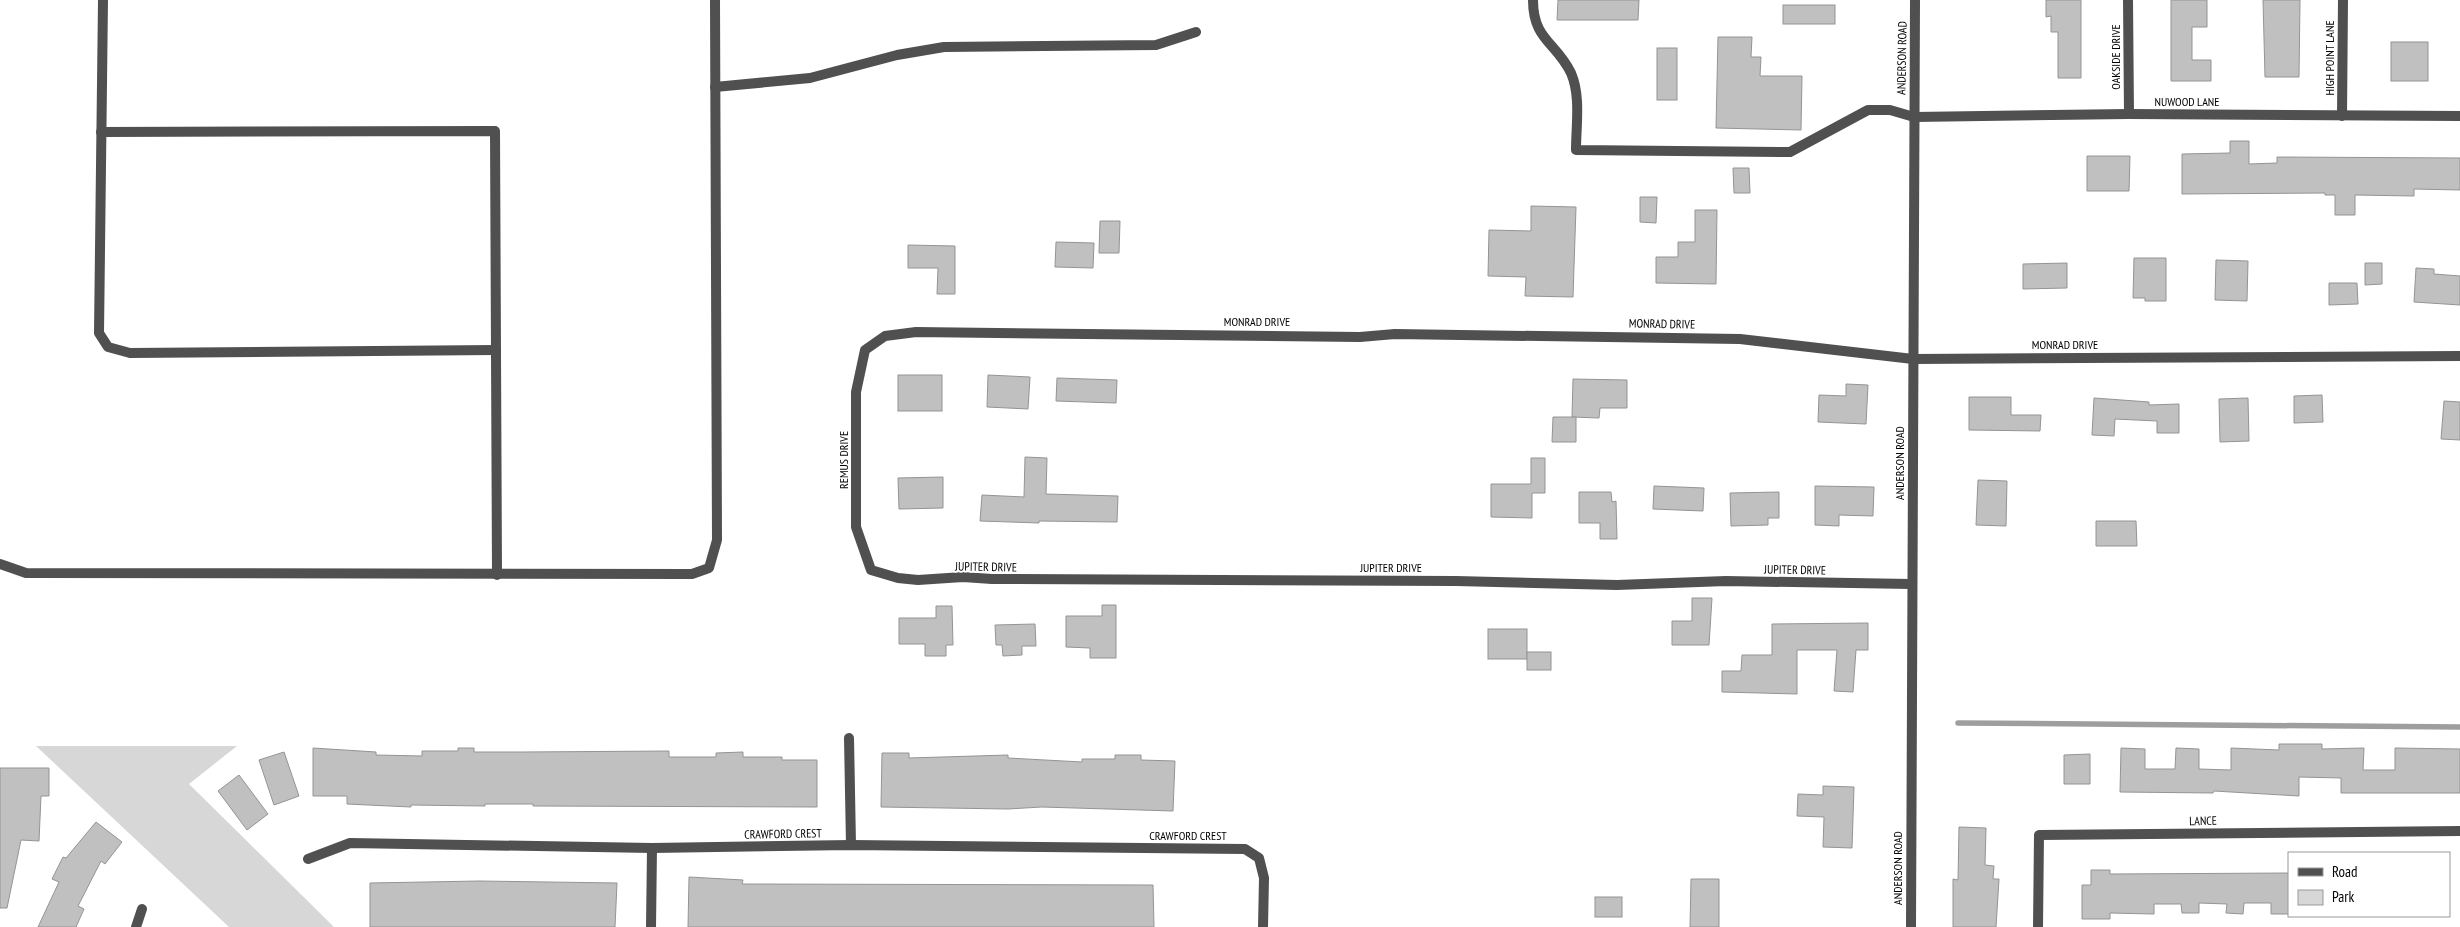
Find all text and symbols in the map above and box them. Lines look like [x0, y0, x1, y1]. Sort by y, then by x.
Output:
street label: HIGH POINT LANE [2322, 20, 2337, 96]
street label: ANDERSON ROAD [1893, 21, 1910, 95]
street label: OAKSIDE DRIVE [2108, 24, 2123, 90]
street label: NUWOOD LANE [2155, 94, 2219, 109]
street label: MONRAD DRIVE [1224, 314, 1290, 329]
street label: MONRAD DRIVE [1629, 315, 1695, 332]
street label: MONRAD DRIVE [2032, 337, 2098, 352]
street label: ANDERSON ROAD [1892, 426, 1907, 500]
street label: REMUS DRIVE [836, 431, 851, 489]
street label: JUPITER DRIVE [954, 558, 1017, 575]
street label: JUPITER DRIVE [1359, 560, 1422, 575]
street label: JUPITER DRIVE [1763, 561, 1826, 578]
street label: LANCE [2189, 813, 2217, 828]
street label: CRAWFORD CREST [744, 825, 822, 842]
street label: CRAWFORD CREST [1149, 828, 1227, 843]
street label: ANDERSON ROAD [1890, 831, 1905, 905]
legend [2288, 852, 2450, 917]
text: Road [2332, 862, 2358, 881]
text: Park [2332, 887, 2354, 906]

